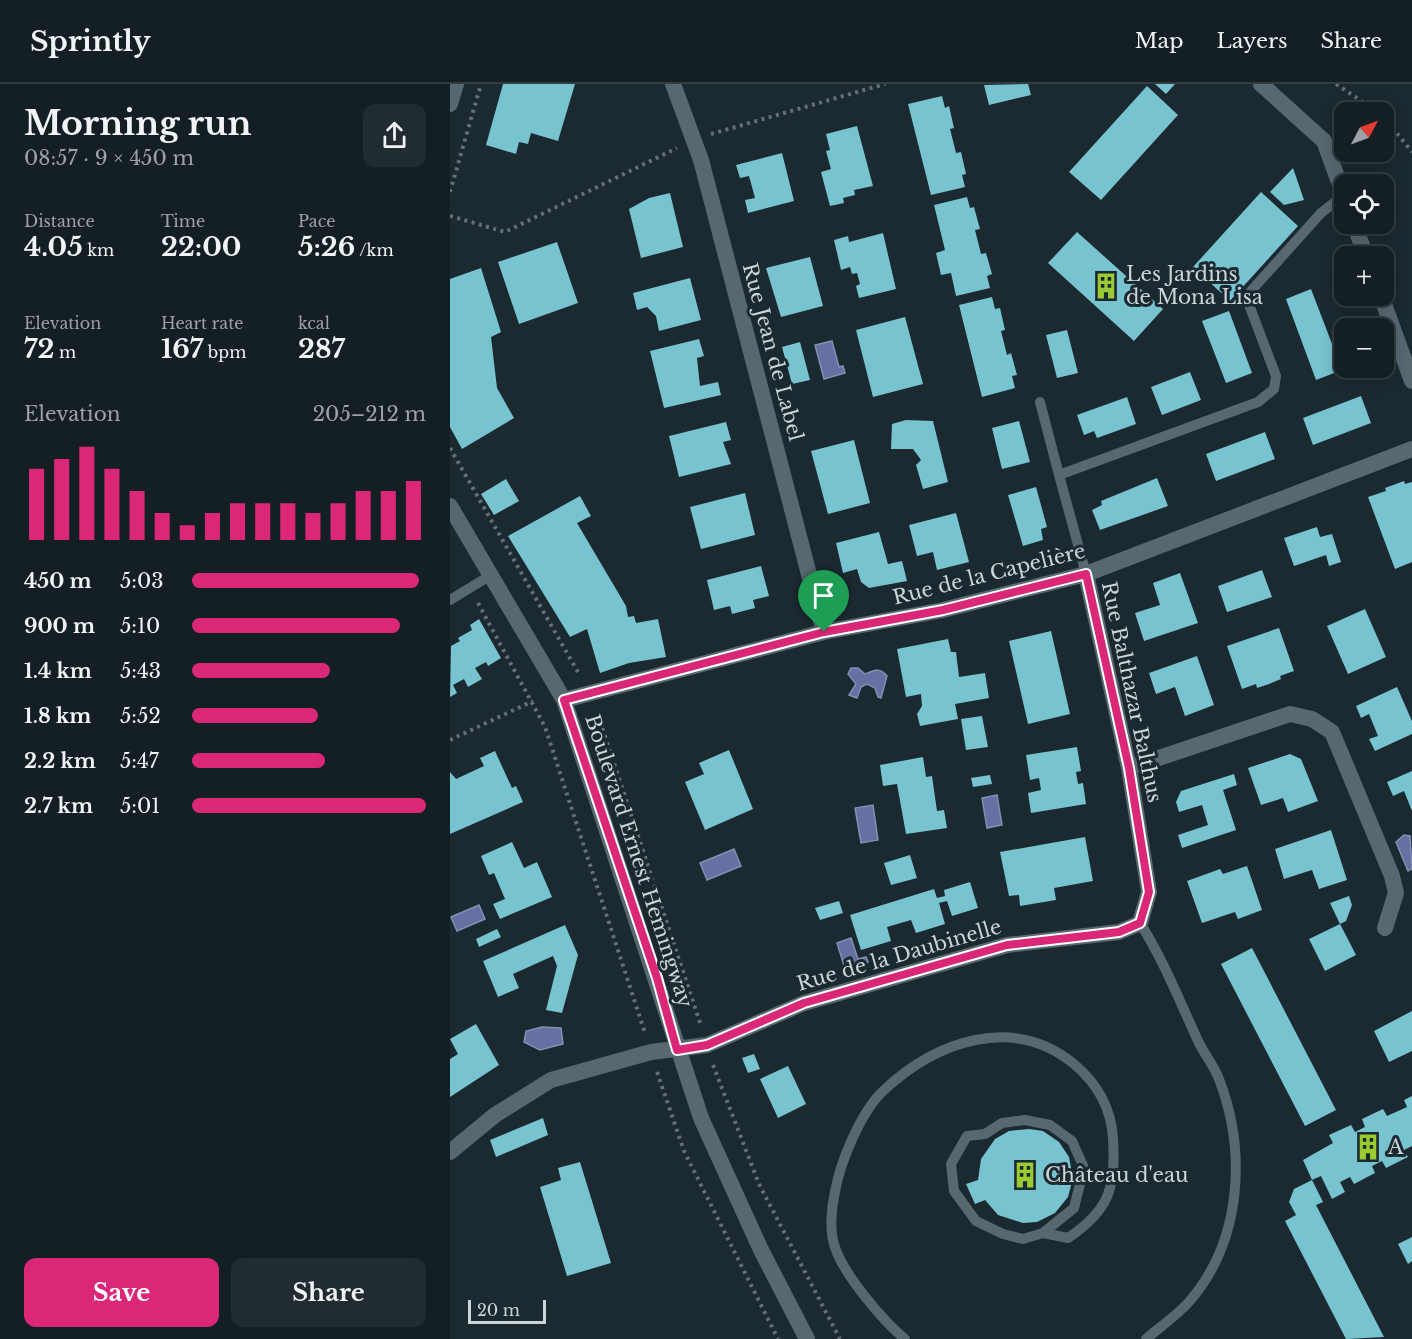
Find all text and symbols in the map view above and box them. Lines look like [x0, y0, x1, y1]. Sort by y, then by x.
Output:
text: Sprintly [30, 24, 151, 59]
text: Map [1135, 28, 1184, 54]
text: Layers [1217, 28, 1288, 54]
text: Share [1321, 28, 1382, 54]
north arrow [1334, 102, 1394, 162]
map controls [1334, 102, 1394, 378]
text: Morning run [24, 103, 252, 144]
button: share [363, 104, 426, 167]
text: 08:57 · 9 × 450 m [24, 146, 194, 170]
button: locate [1334, 174, 1394, 234]
text: Distance [24, 211, 95, 231]
text: Time [161, 211, 205, 231]
text: Pace [298, 211, 335, 231]
text: 4.05 [24, 231, 83, 263]
text: 22:00 [161, 231, 242, 263]
text: 5:26 [298, 231, 355, 263]
text: km [83, 240, 114, 260]
text: /km [355, 240, 394, 260]
button: + [1334, 246, 1394, 306]
street label: Rue Jean de Label [738, 260, 808, 444]
place label: Les Jardins de Mona Lisa [1126, 262, 1264, 309]
building icon: Les Jardins de Mona Lisa [1091, 271, 1121, 301]
text: Elevation [24, 313, 101, 333]
text: Heart rate [161, 313, 243, 333]
text: kcal [298, 313, 330, 333]
button: − [1334, 318, 1394, 378]
text: 72 [24, 333, 54, 365]
text: 167 [161, 333, 203, 365]
text: 287 [298, 333, 345, 365]
text: m [54, 342, 76, 362]
text: bpm [203, 342, 246, 362]
text: Elevation [24, 402, 121, 426]
text: 205–212 m [313, 402, 426, 426]
street label: Rue de la Capelière [890, 538, 1088, 610]
text: 450 m [24, 569, 92, 593]
text: 5:03 [120, 569, 164, 593]
pin [798, 570, 849, 632]
icon: arrive [807, 579, 840, 612]
street label: Rue Balthazar Balthus [1097, 579, 1167, 805]
text: 900 m [24, 614, 95, 638]
text: 5:10 [120, 614, 160, 638]
text: 1.4 km [24, 659, 92, 683]
text: 5:43 [120, 659, 161, 683]
text: 1.8 km [24, 704, 91, 728]
text: 5:52 [120, 704, 161, 728]
street label: Boulevard Ernest Hemingway [580, 711, 698, 1011]
text: 2.2 km [24, 749, 96, 773]
text: 5:47 [120, 749, 159, 773]
text: 2.7 km [24, 794, 93, 818]
text: 5:01 [120, 794, 160, 818]
street label: Rue de la Daubinelle [794, 914, 1004, 996]
building icon: A [1353, 1132, 1383, 1162]
place label: A [1387, 1135, 1404, 1159]
building icon: Château d'eau [1010, 1160, 1040, 1190]
place label: Château d'eau [1045, 1163, 1188, 1187]
button: Save [24, 1258, 219, 1327]
button: Share [231, 1258, 426, 1327]
scale bar [468, 1297, 546, 1324]
text: 20 m [477, 1300, 520, 1320]

